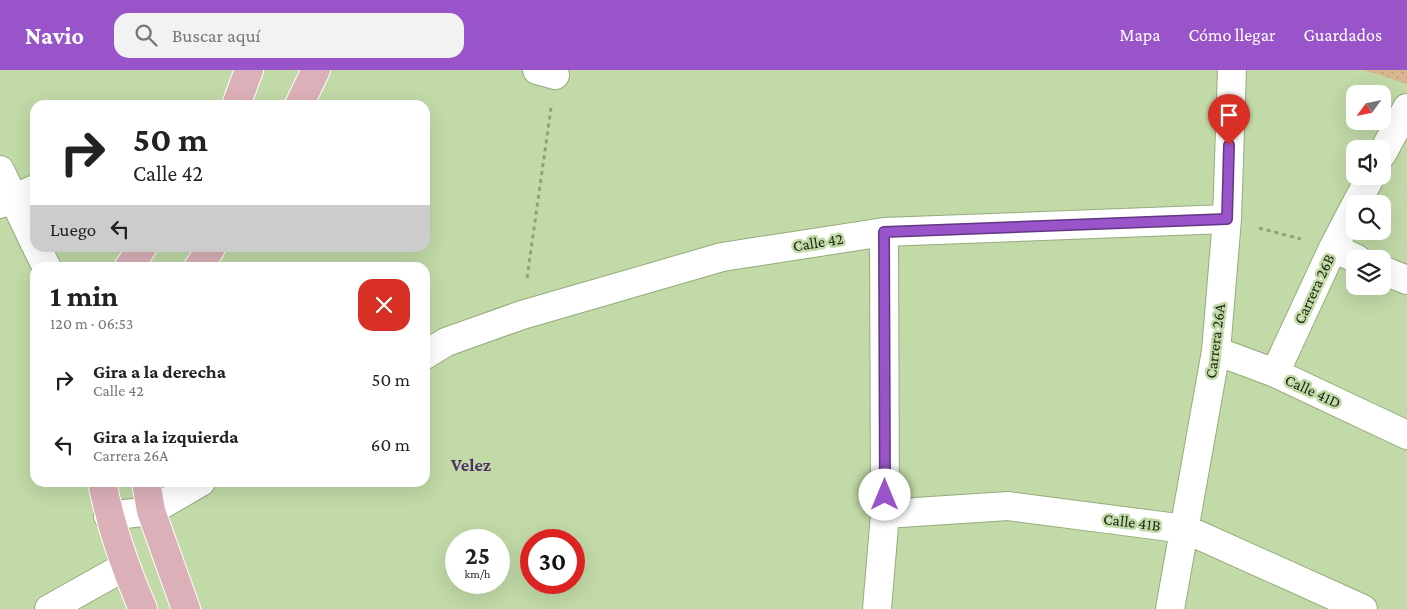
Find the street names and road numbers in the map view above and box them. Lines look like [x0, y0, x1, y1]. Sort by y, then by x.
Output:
street label: Calle 42 [792, 230, 845, 254]
street label: Carrera 26B [1290, 251, 1338, 327]
street label: Carrera 26A [1202, 302, 1228, 379]
street label: Calle 41D [1283, 371, 1343, 411]
street label: Calle 41B [1102, 510, 1162, 534]

